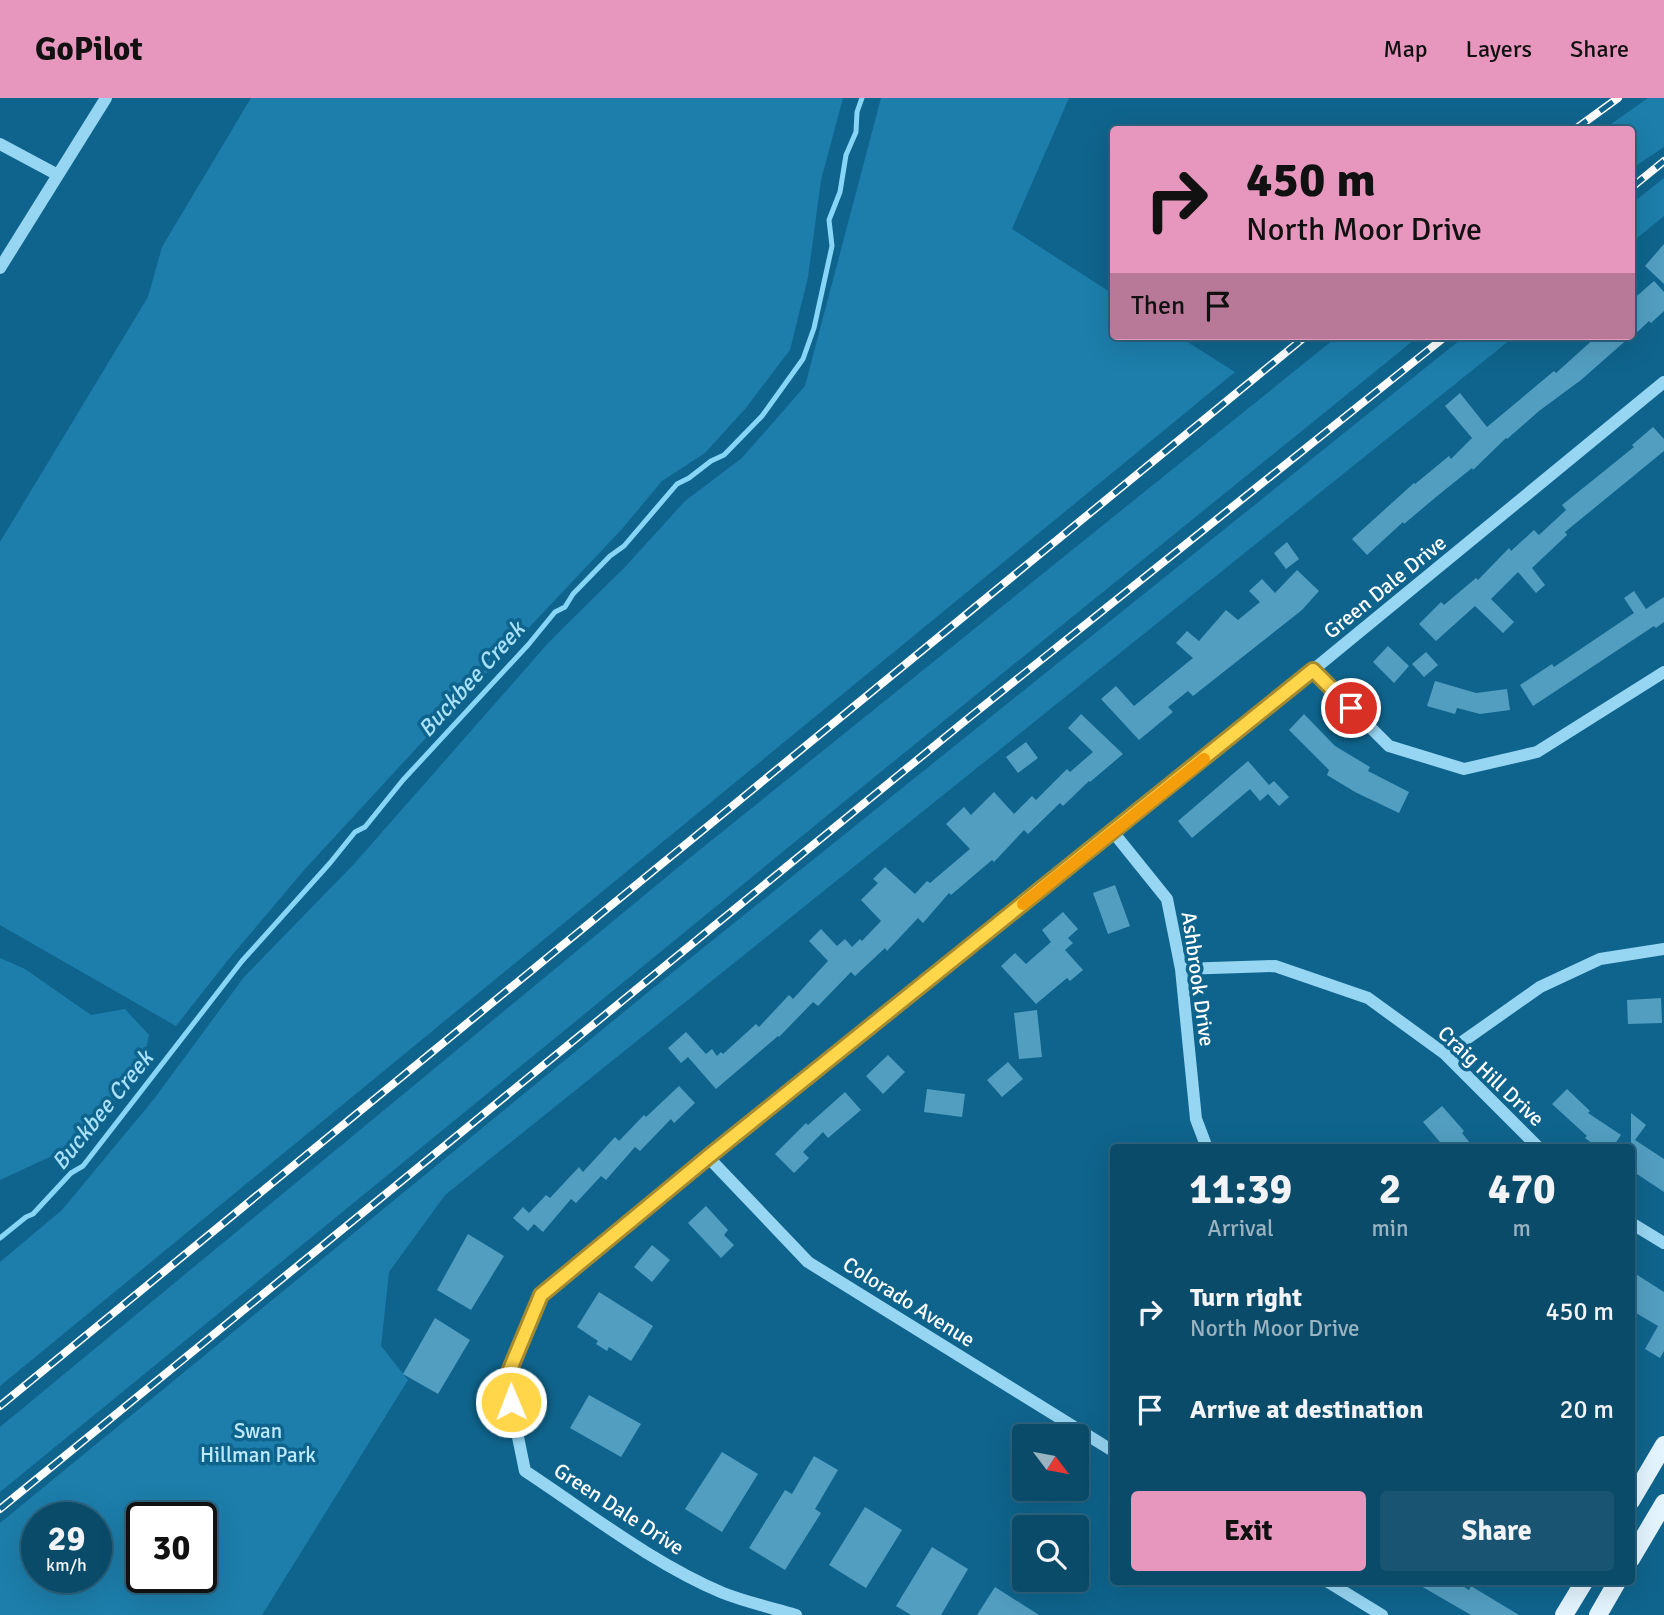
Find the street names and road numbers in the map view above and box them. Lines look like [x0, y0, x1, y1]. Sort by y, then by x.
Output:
street label: Green Dale Drive [1319, 530, 1451, 644]
street label: Ashbrook Drive [1176, 910, 1220, 1048]
street label: Craig Hill Drive [1432, 1020, 1550, 1132]
street label: Colorado Avenue [838, 1251, 980, 1353]
street label: Green Dale Drive [549, 1457, 689, 1561]

